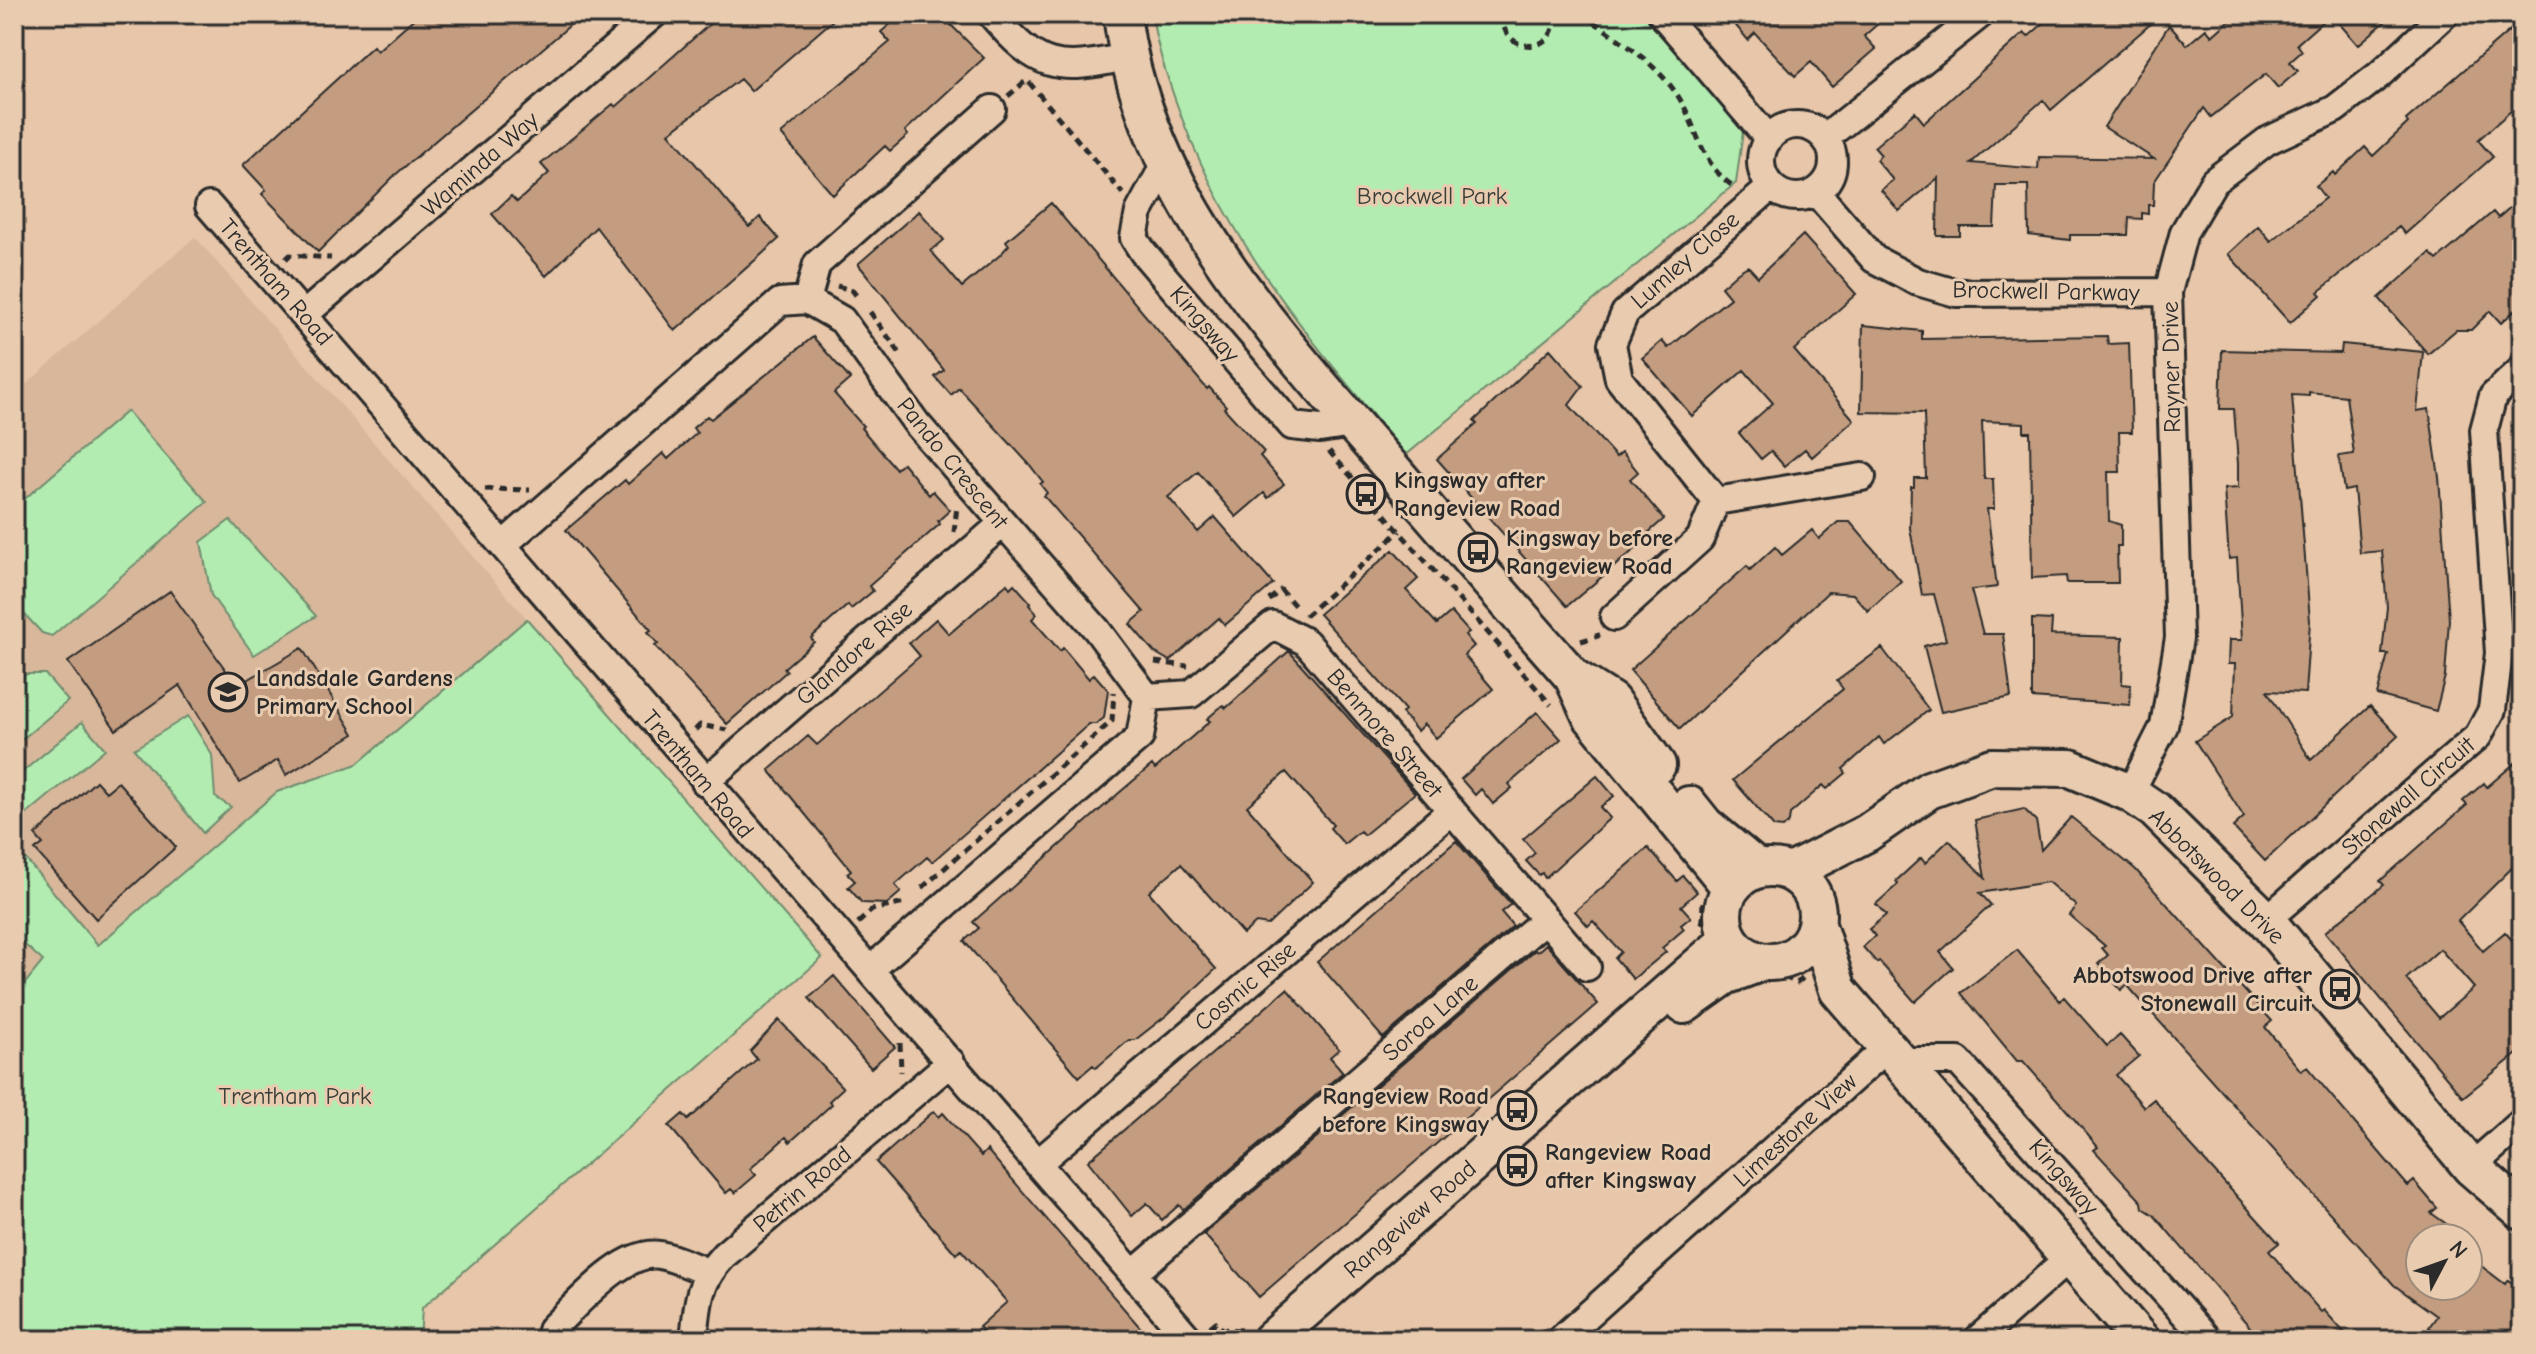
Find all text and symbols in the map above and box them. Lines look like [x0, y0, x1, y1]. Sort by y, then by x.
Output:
street label: Waminda Way [416, 106, 544, 222]
park label: Brockwell Park [1357, 182, 1508, 210]
street label: Lumley Close [1625, 205, 1745, 315]
street label: Trentham Road [213, 213, 339, 351]
street label: Brockwell Parkway [1952, 275, 2140, 307]
street label: Kingsway [1164, 280, 1246, 368]
street label: Rayner Drive [2156, 301, 2186, 433]
street label: Pando Crescent [891, 392, 1015, 535]
place label: Kingsway after Rangeview Road [1394, 466, 1561, 522]
bus stop icon: Kingsway after Rangeview Road [1345, 473, 1387, 515]
place label: Kingsway before Rangeview Road [1506, 524, 1673, 580]
bus stop icon: Kingsway before Rangeview Road [1457, 531, 1499, 573]
street label: Glandore Rise [790, 595, 918, 711]
street label: Benmore Street [1321, 663, 1449, 804]
place label: Landsdale Gardens Primary School [256, 664, 453, 720]
school or university icon: Landsdale Gardens Primary School [207, 671, 249, 713]
street label: Trentham Road [636, 704, 760, 844]
street label: Stonewall Circuit [2336, 730, 2481, 861]
street label: Abbotswood Drive [2143, 802, 2291, 950]
street label: Cosmic Rise [1189, 935, 1301, 1037]
place label: Abbotswood Drive after Stonewall Circuit [2073, 961, 2313, 1017]
bus stop icon: Abbotswood Drive after Stonewall Circuit [2319, 968, 2361, 1010]
street label: Soroa Lane [1376, 969, 1484, 1067]
street label: Limestone View [1728, 1067, 1863, 1193]
park label: Trentham Park [219, 1082, 372, 1110]
place label: Rangeview Road before Kingsway [1322, 1082, 1489, 1138]
bus stop icon: Rangeview Road before Kingsway [1496, 1089, 1538, 1131]
street label: Kingsway [2023, 1133, 2105, 1221]
place label: Rangeview Road after Kingsway [1545, 1138, 1712, 1194]
street label: Petrin Road [747, 1140, 857, 1238]
bus stop icon: Rangeview Road after Kingsway [1496, 1145, 1538, 1187]
street label: Rangeview Road [1338, 1154, 1482, 1284]
north arrow [2404, 1222, 2484, 1302]
text: N [2444, 1236, 2473, 1263]

